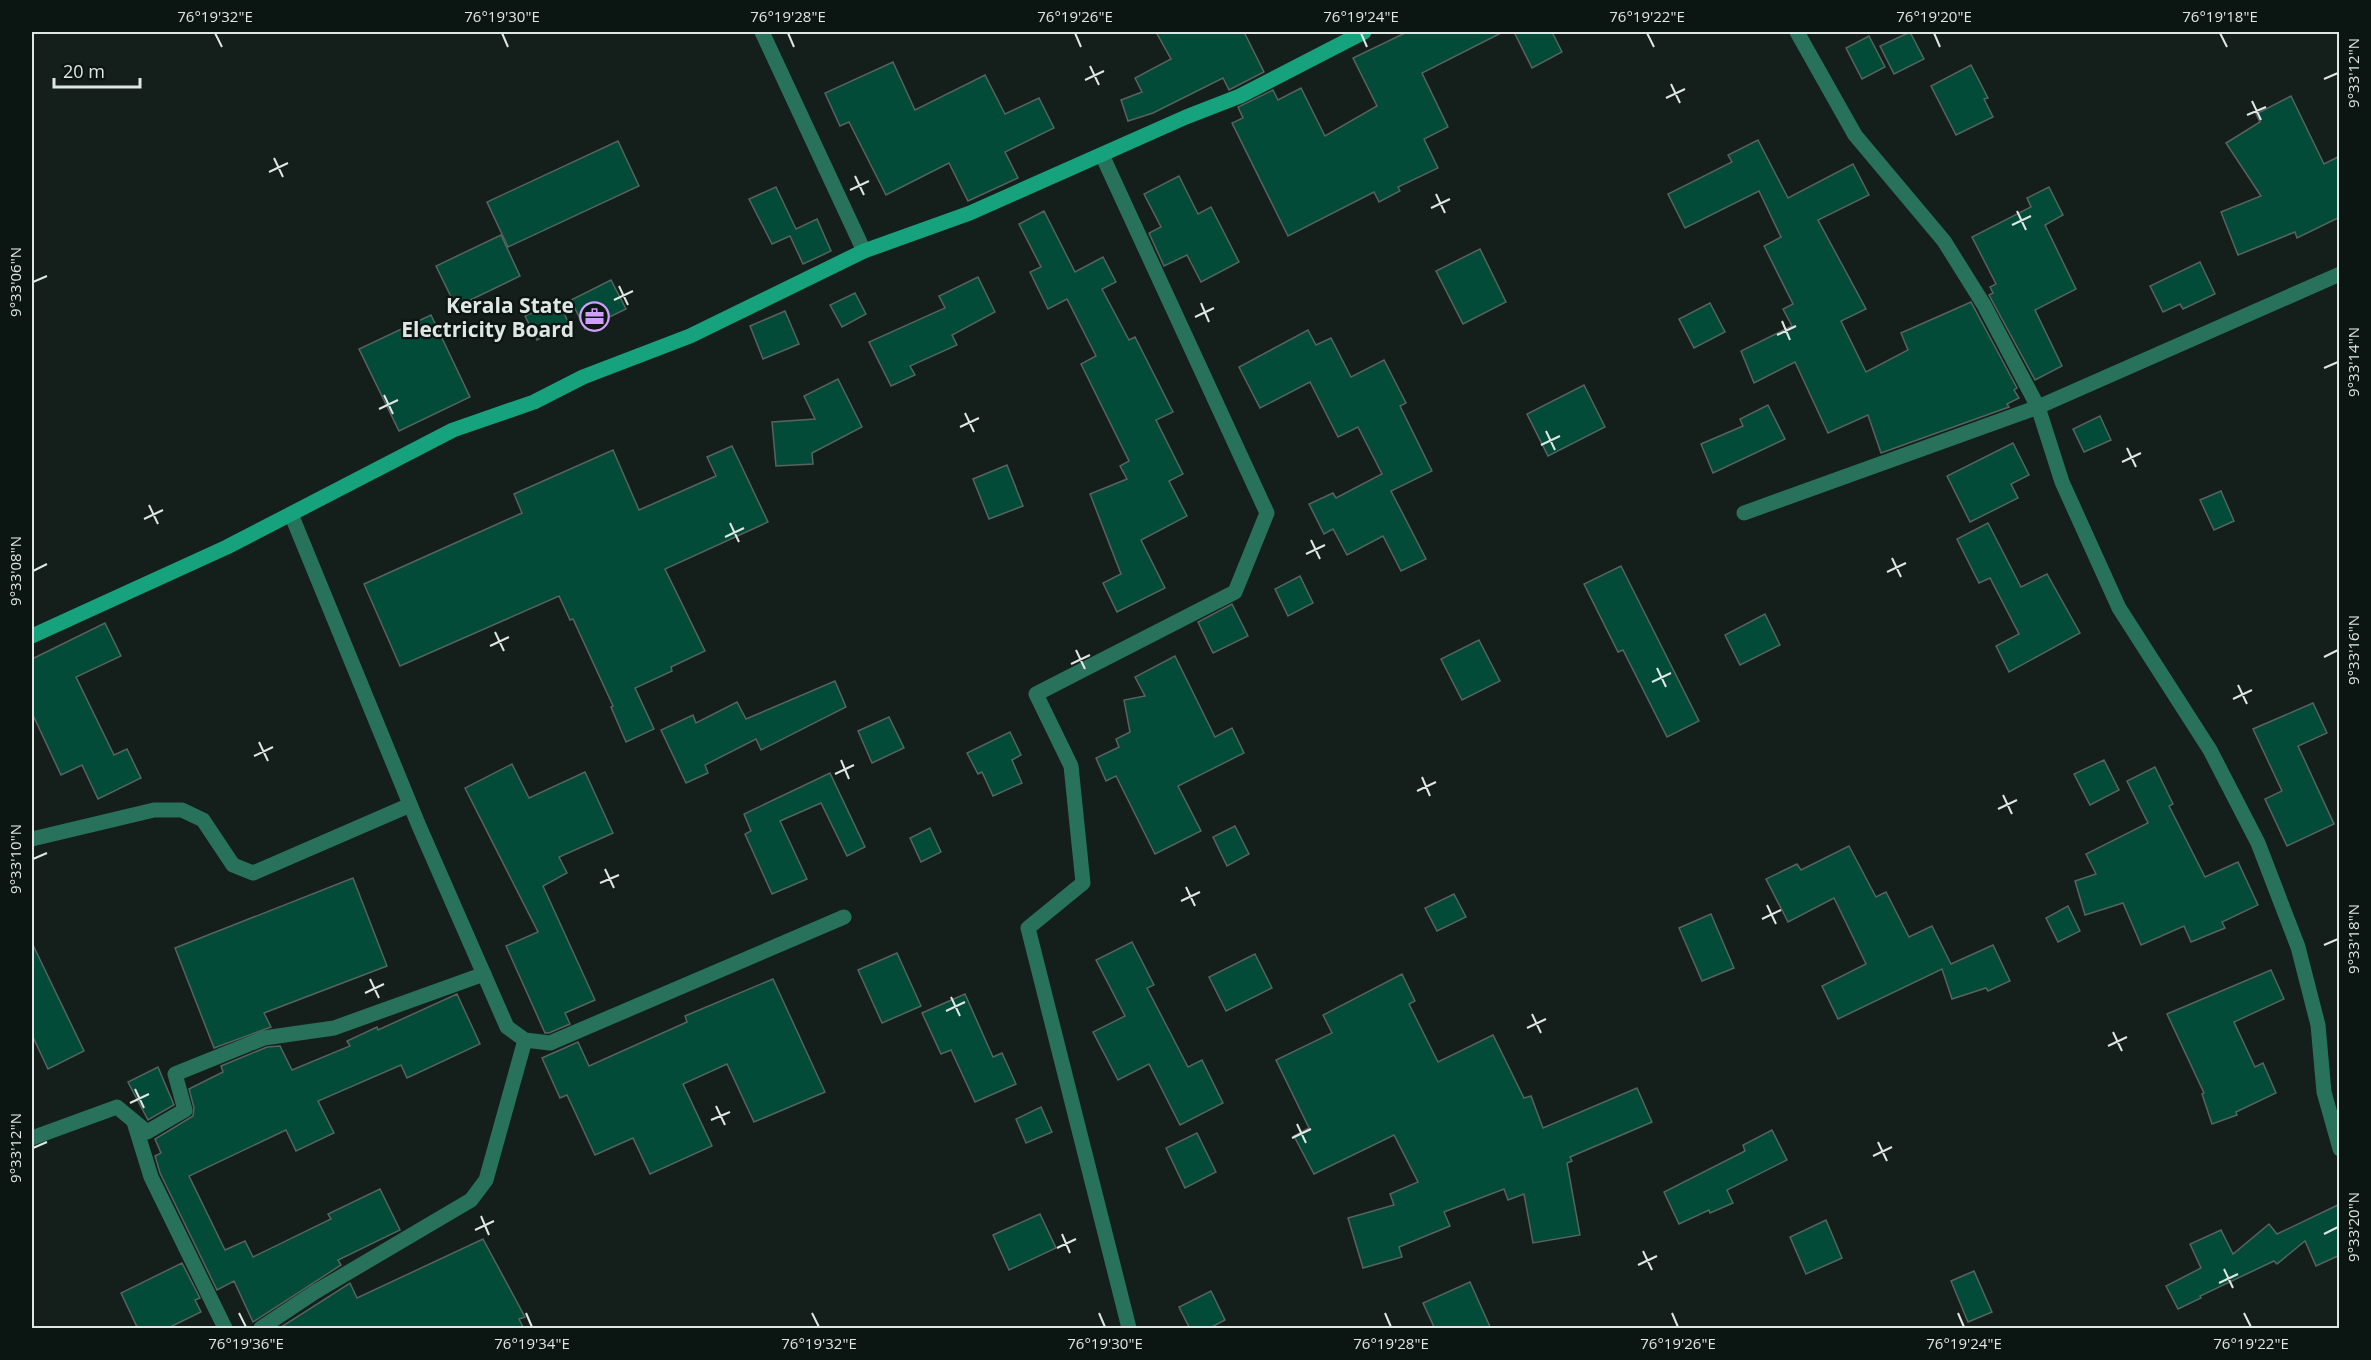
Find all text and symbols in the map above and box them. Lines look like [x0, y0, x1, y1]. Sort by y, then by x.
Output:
text: 76°19'32"E [177, 6, 253, 26]
text: 76°19'30"E [464, 6, 540, 26]
text: 76°19'28"E [750, 6, 826, 26]
text: 76°19'26"E [1037, 6, 1113, 26]
text: 76°19'24"E [1323, 6, 1399, 26]
text: 76°19'22"E [1609, 6, 1685, 26]
text: 76°19'20"E [1896, 6, 1972, 26]
text: 76°19'18"E [2182, 6, 2258, 26]
text: 9°33'12"N [2343, 38, 2363, 108]
scale bar [54, 51, 140, 89]
text: 20 m [63, 59, 105, 83]
text: 9°33'06"N [5, 247, 25, 317]
place label: Kerala State Electricity Board [401, 291, 574, 343]
office icon: Kerala State Electricity Board [579, 301, 611, 333]
text: 9°33'14"N [2343, 327, 2363, 397]
text: 9°33'08"N [5, 536, 25, 606]
text: 9°33'16"N [2343, 615, 2363, 685]
text: 9°33'10"N [5, 824, 25, 894]
text: 9°33'18"N [2343, 904, 2363, 974]
text: 9°33'12"N [5, 1113, 25, 1183]
text: 9°33'20"N [2343, 1192, 2363, 1262]
text: 76°19'36"E [208, 1333, 284, 1353]
text: 76°19'34"E [494, 1333, 570, 1353]
text: 76°19'32"E [781, 1333, 857, 1353]
text: 76°19'30"E [1067, 1333, 1143, 1353]
text: 76°19'28"E [1353, 1333, 1429, 1353]
text: 76°19'26"E [1640, 1333, 1716, 1353]
text: 76°19'24"E [1926, 1333, 2002, 1353]
text: 76°19'22"E [2213, 1333, 2289, 1353]

